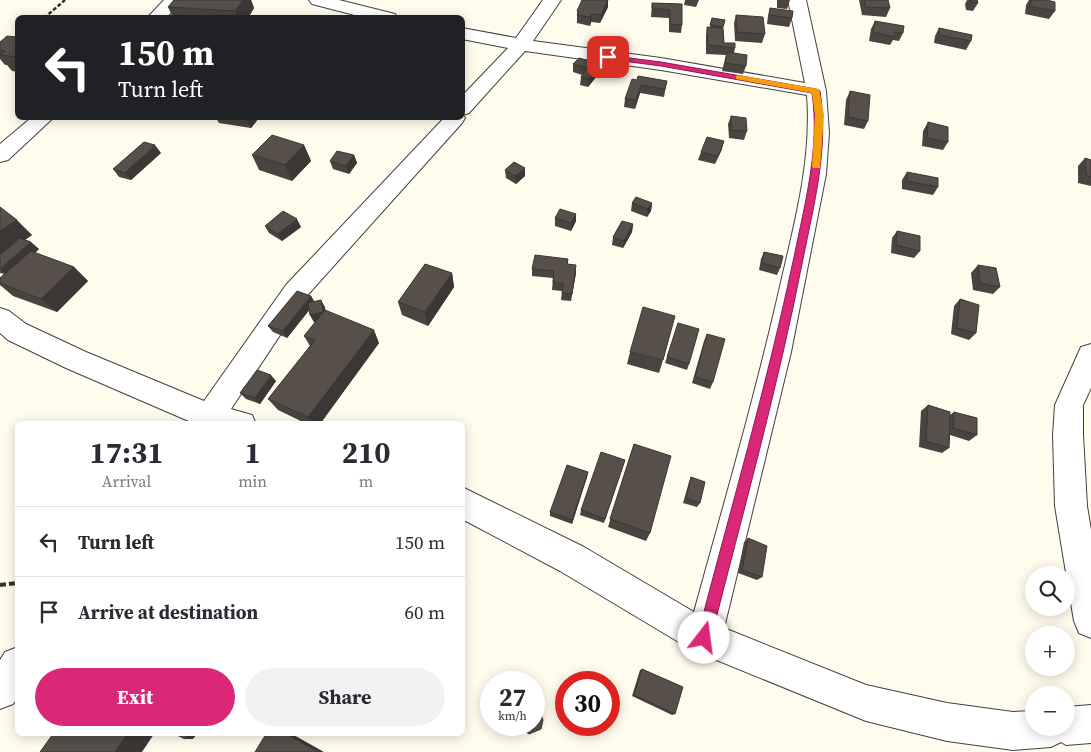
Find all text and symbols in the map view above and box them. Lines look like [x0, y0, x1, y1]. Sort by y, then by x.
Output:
text: 150 m [118, 29, 214, 77]
icon: left [35, 35, 100, 100]
pin [587, 36, 629, 78]
icon: arrive [594, 43, 622, 71]
text: Turn left [118, 74, 203, 104]
text: 17:31 [90, 432, 164, 473]
text: 1 [244, 432, 261, 473]
text: 210 [342, 432, 390, 473]
text: Arrival [102, 470, 151, 492]
text: min [238, 470, 267, 492]
text: m [359, 470, 373, 492]
icon: left [35, 528, 63, 556]
text: Turn left [78, 529, 154, 555]
text: 150 m [395, 529, 445, 555]
map controls [1025, 566, 1075, 736]
button: search [1025, 566, 1075, 616]
icon: arrive [35, 598, 63, 626]
text: Arrive at destination [78, 599, 258, 625]
text: 60 m [404, 599, 445, 625]
position arrow [677, 611, 729, 663]
button: + [1025, 626, 1075, 676]
button: Exit [35, 668, 235, 726]
button: Share [245, 668, 445, 726]
speed limit sign: 30 [555, 671, 620, 736]
text: 27 [499, 680, 526, 714]
button: − [1025, 686, 1075, 736]
text: km/h [498, 708, 527, 724]

